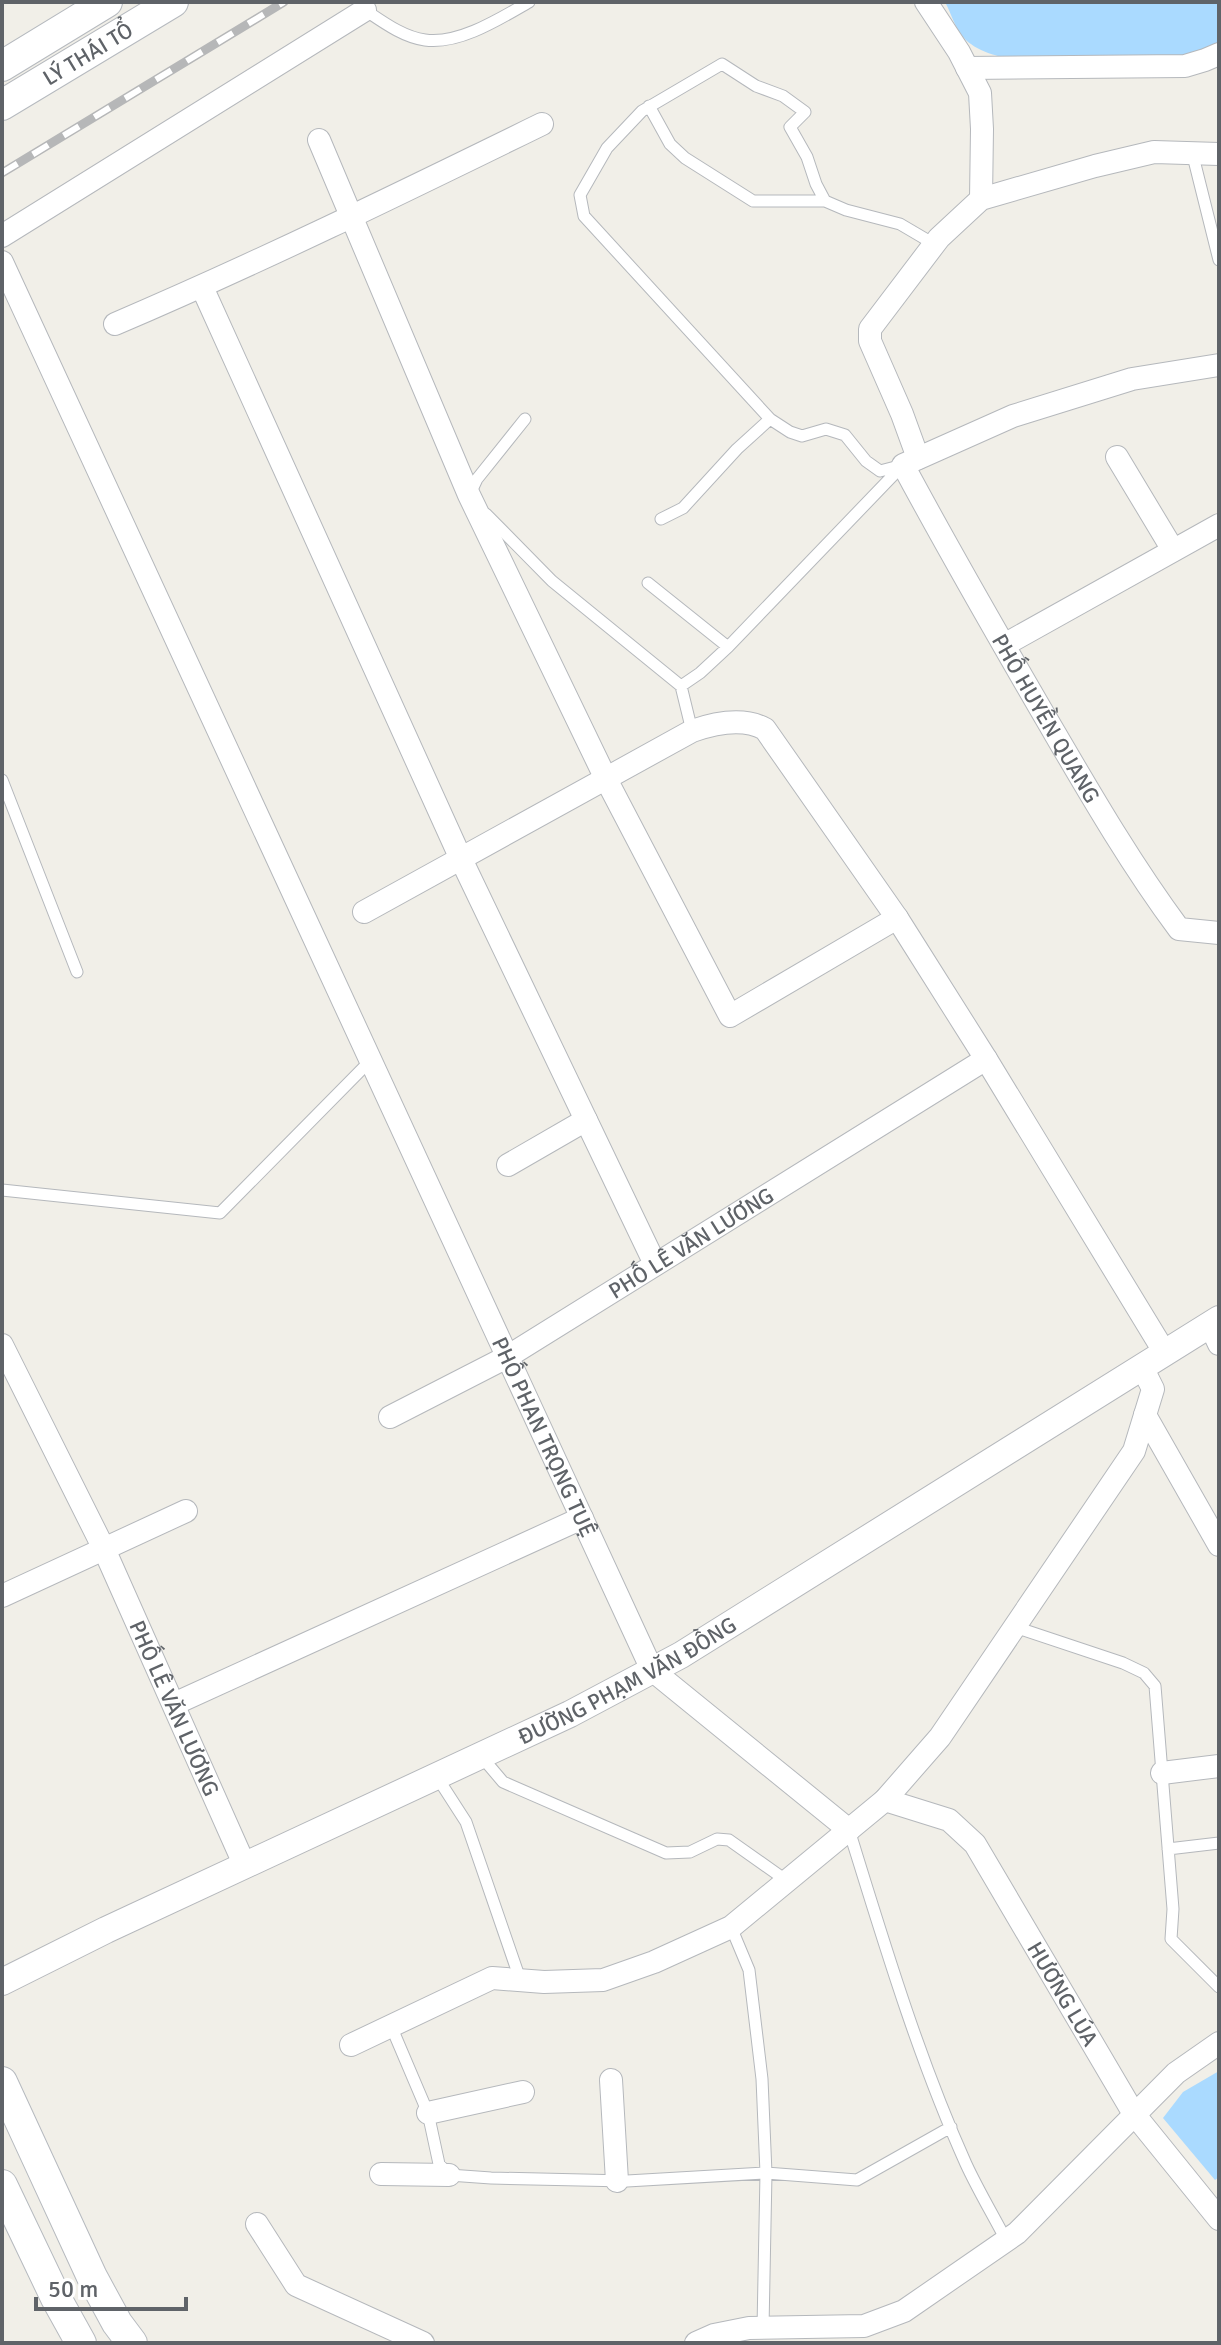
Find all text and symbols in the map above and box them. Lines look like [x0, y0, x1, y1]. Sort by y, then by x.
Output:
street label: LÝ THÁI TỔ [38, 13, 138, 91]
street label: PHỐ HUYỀN QUANG [986, 629, 1106, 807]
street label: PHỐ LÊ VĂN LƯƠNG [603, 1181, 778, 1304]
street label: PHỐ PHAN TRỌNG TUỆ [487, 1332, 602, 1541]
street label: ĐƯỜNG PHẠM VĂN ĐỒNG [513, 1611, 741, 1750]
street label: PHỐ LÊ VĂN LƯƠNG [124, 1616, 225, 1800]
street label: HƯƠNG LÚA [1022, 1936, 1105, 2051]
scale bar [36, 2261, 186, 2311]
text: 50 m [48, 2274, 98, 2304]

